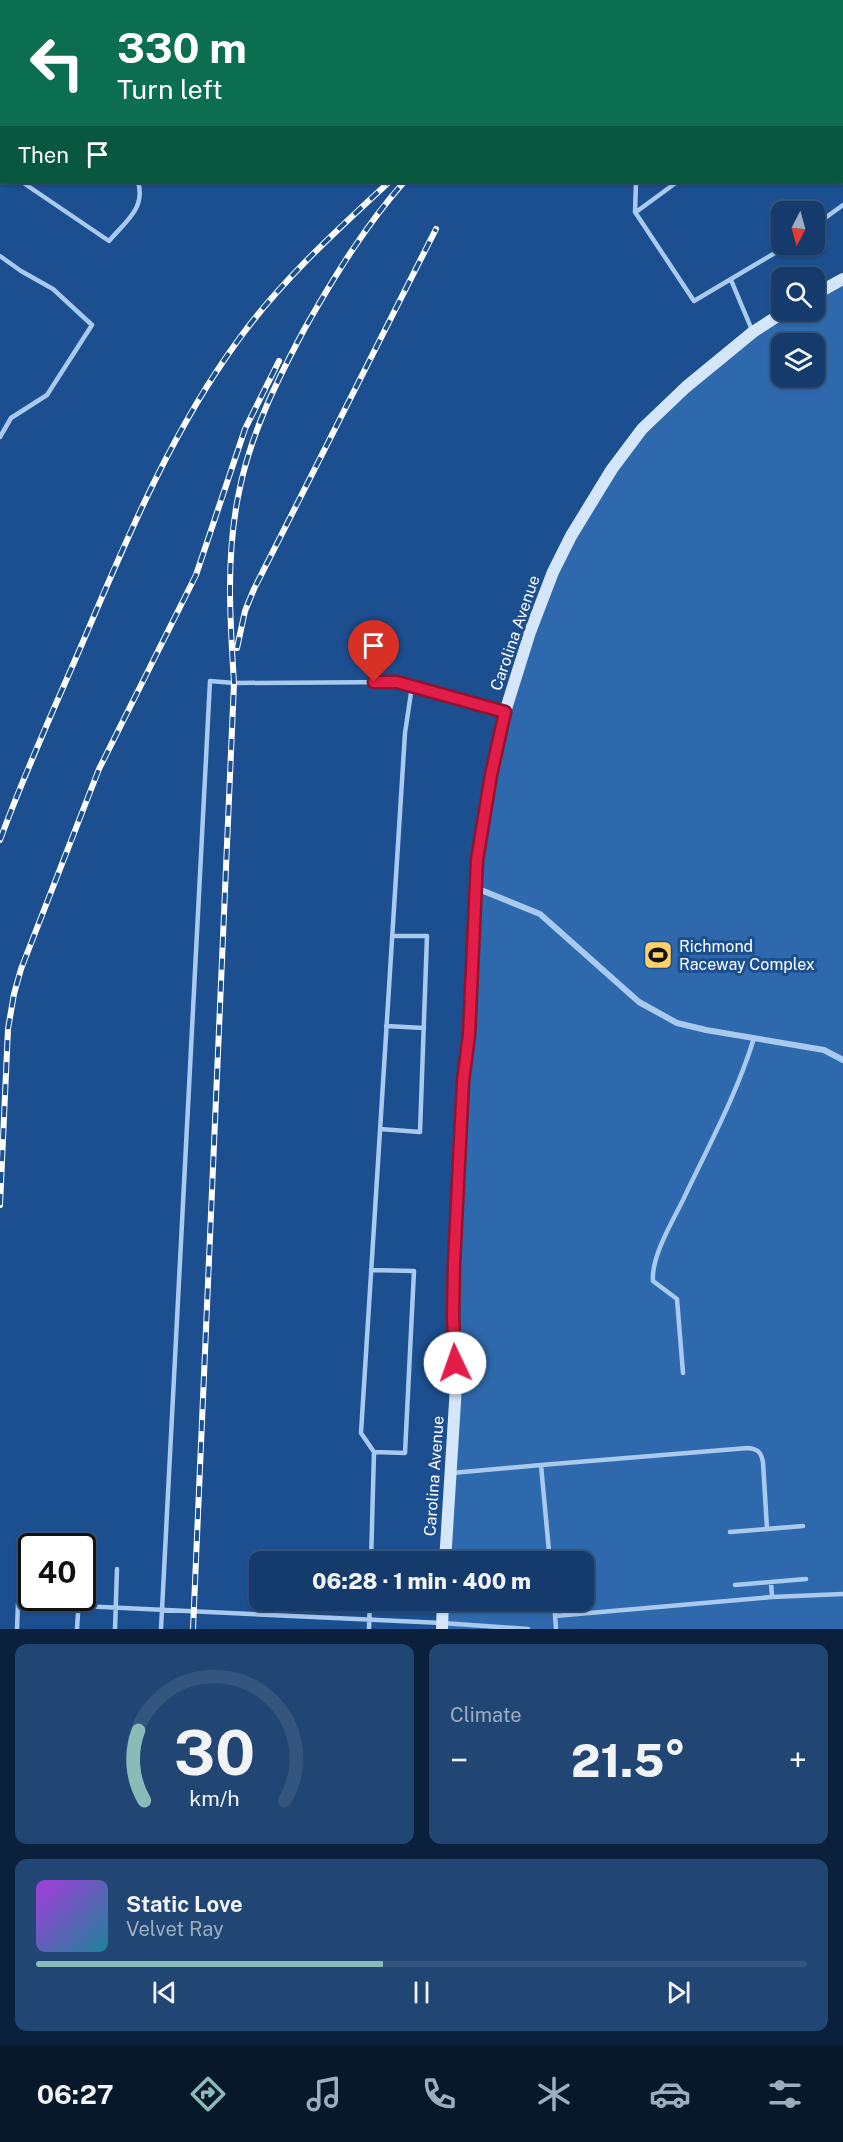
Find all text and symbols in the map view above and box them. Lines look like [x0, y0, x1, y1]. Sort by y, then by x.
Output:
text: 330 m [117, 23, 247, 72]
icon: left [18, 24, 96, 102]
text: Turn left [117, 73, 223, 105]
icon: arrive [81, 138, 114, 171]
text: Then [18, 142, 69, 168]
north arrow [771, 201, 825, 255]
map controls [771, 201, 825, 387]
button: search [771, 267, 825, 321]
button: layers [771, 333, 825, 387]
street label: Carolina Avenue [486, 573, 544, 693]
pin [348, 620, 399, 682]
icon: arrive [357, 629, 390, 662]
place label: Richmond Raceway Complex [679, 937, 815, 974]
sports icon: Richmond Raceway Complex [642, 939, 674, 971]
position arrow [423, 1331, 487, 1395]
street label: Carolina Avenue [420, 1415, 448, 1537]
speed limit sign: 40 [18, 1533, 96, 1611]
text: 06:28 · 1 min · 400 m [312, 1568, 531, 1594]
text: Climate [450, 1703, 522, 1727]
text: 30 [174, 1716, 255, 1789]
text: 21.5° [571, 1734, 686, 1787]
text: − [450, 1741, 468, 1779]
text: + [789, 1741, 807, 1779]
text: km/h [189, 1786, 240, 1811]
text: Static Love [126, 1891, 243, 1917]
text: Velvet Ray [126, 1917, 224, 1941]
icon: previous [148, 1976, 181, 2009]
icon: pause [405, 1976, 438, 2009]
icon: next [662, 1976, 695, 2009]
icon: directions [187, 2073, 229, 2115]
icon: music [303, 2073, 345, 2115]
icon: phone [418, 2073, 460, 2115]
icon: climate [533, 2073, 575, 2115]
icon: car [649, 2073, 691, 2115]
icon: filters [764, 2073, 806, 2115]
text: 06:27 [37, 2078, 114, 2110]

